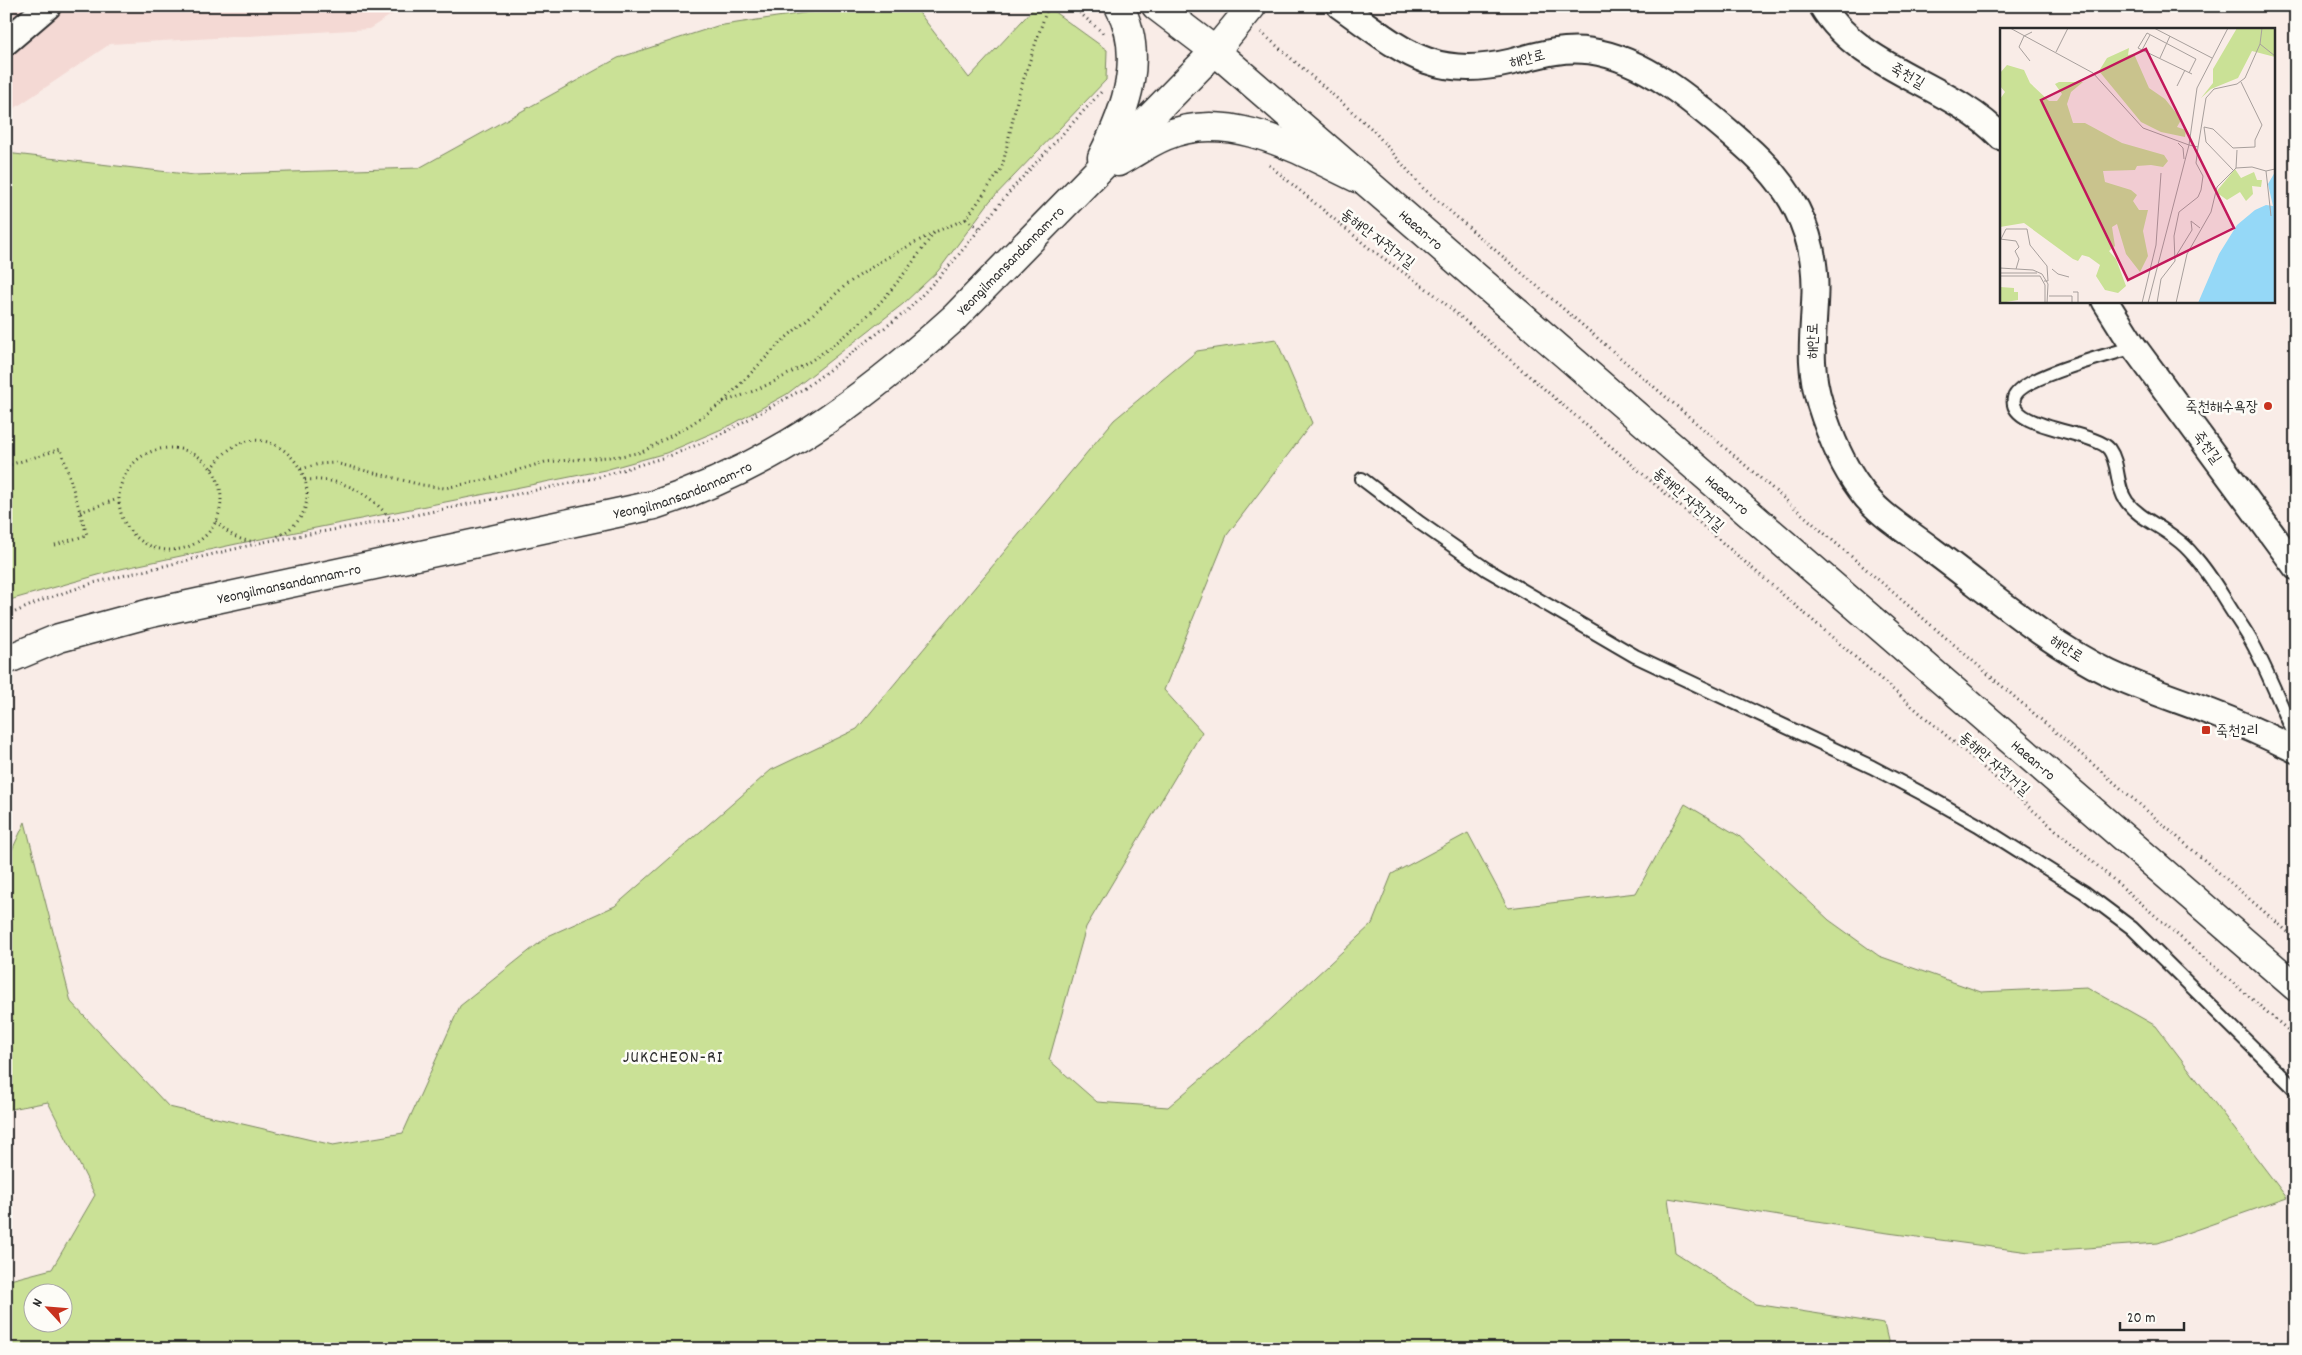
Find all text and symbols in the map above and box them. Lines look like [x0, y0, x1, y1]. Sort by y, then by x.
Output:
inset map [2000, 28, 2274, 302]
street label: 해안로 [1507, 45, 1548, 75]
street label: 죽천길 [1886, 58, 1928, 95]
street label: Yeongilmansandannam-ro [953, 202, 1071, 322]
street label: 동해안 자전거길 [1335, 204, 1419, 275]
street label: Haean-ro [1393, 205, 1447, 257]
street label: 해안로 [1803, 323, 1825, 359]
place label: 죽천해수욕장 [2186, 397, 2258, 419]
marker: 죽천해수욕장 [2262, 400, 2274, 412]
street label: 죽천길 [2187, 427, 2226, 469]
street label: Yeongilmansandannam-ro [612, 457, 757, 526]
street label: 동해안 자전거길 [1647, 463, 1728, 538]
street label: Haean-ro [1699, 471, 1753, 522]
street label: Yeongilmansandannam-ro [216, 559, 364, 611]
street label: 해안로 [2045, 631, 2087, 669]
place label: 죽천2리 [2216, 721, 2259, 743]
marker: 죽천2리 [2200, 724, 2212, 736]
street label: 동해안 자전거길 [1953, 727, 2034, 802]
street label: Haean-ro [2005, 736, 2060, 787]
district label: JUKCHEON-RI [623, 1046, 723, 1071]
north arrow [22, 1282, 72, 1332]
text: N [28, 1296, 49, 1311]
scale bar [2120, 1300, 2183, 1332]
text: 20 m [2127, 1308, 2155, 1330]

